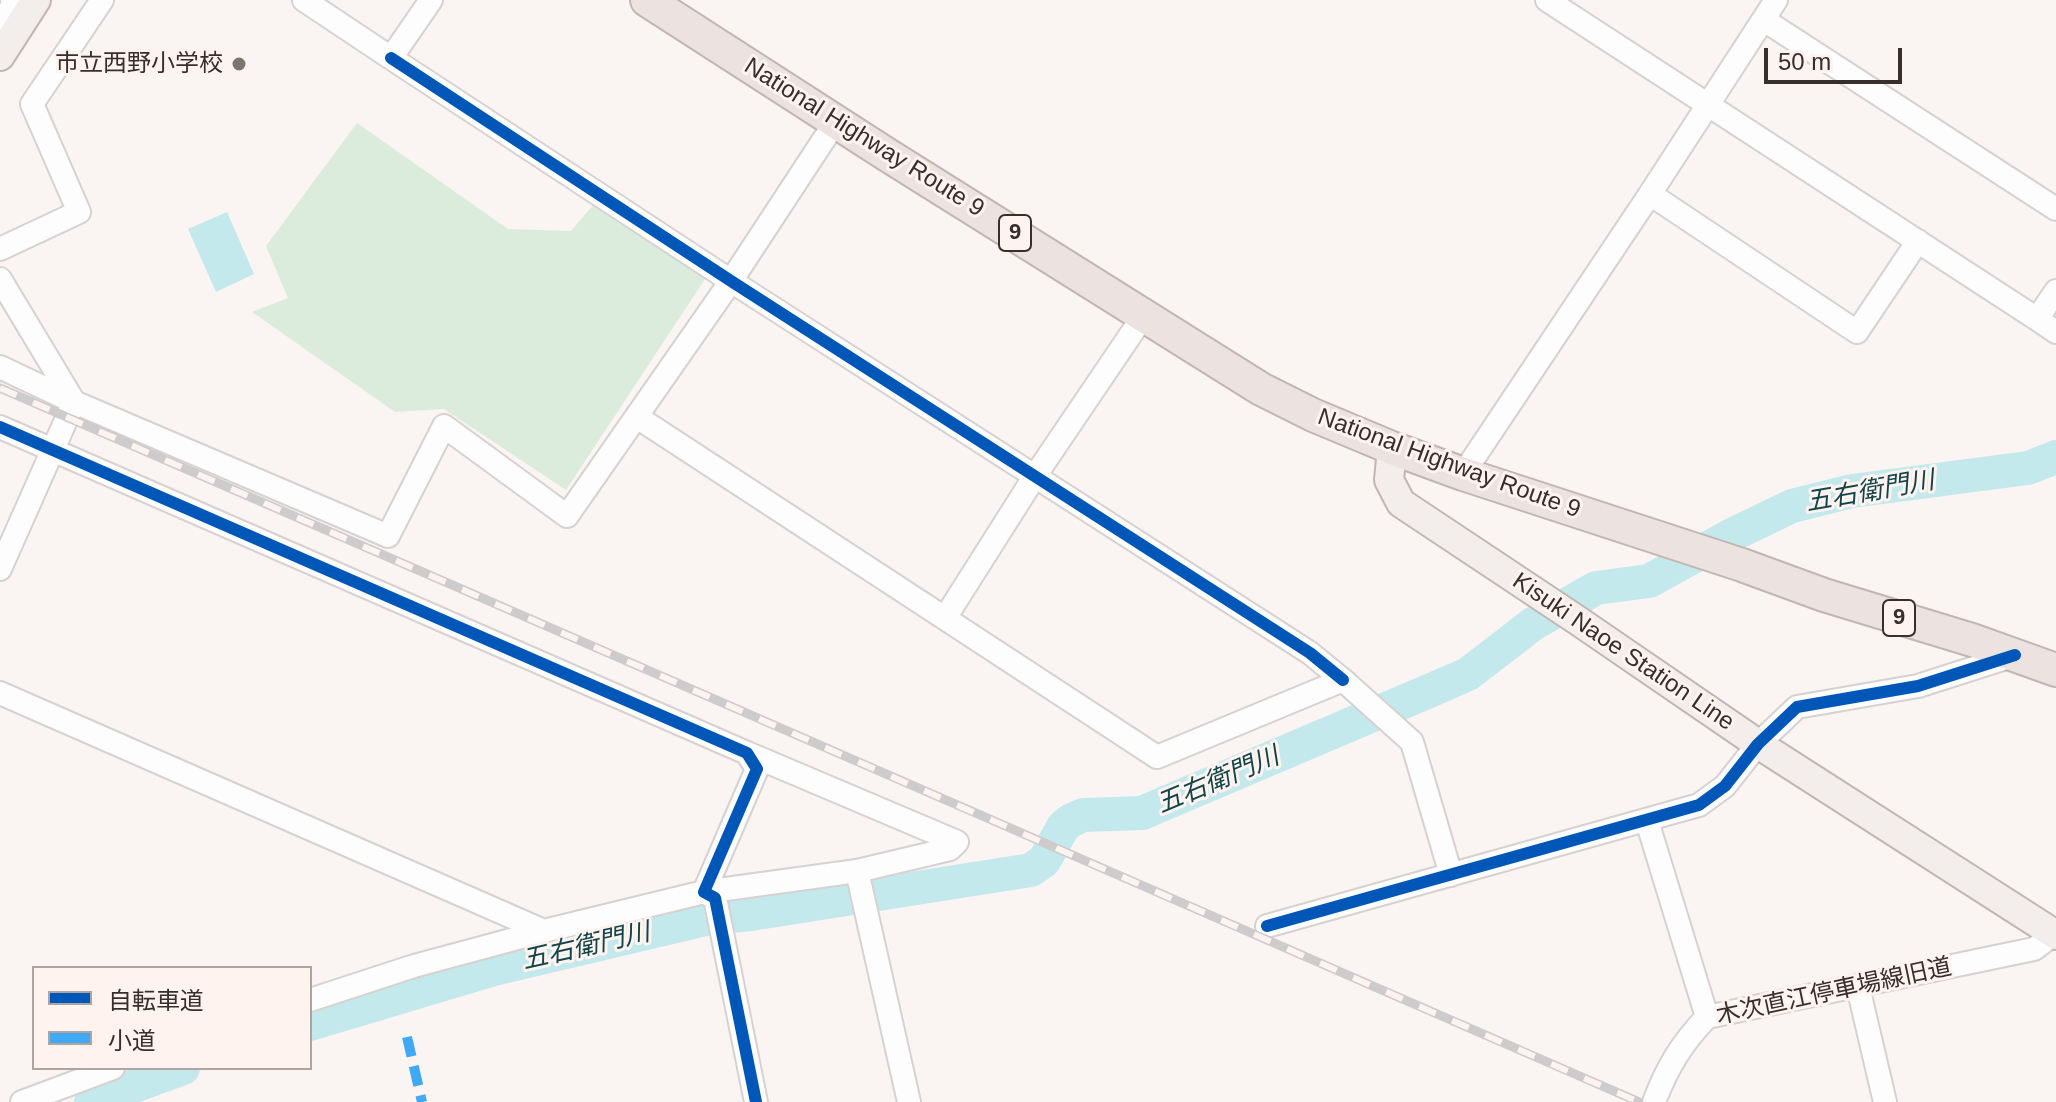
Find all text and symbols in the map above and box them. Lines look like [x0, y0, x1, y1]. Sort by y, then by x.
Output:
scale bar [1768, 32, 1906, 82]
text: 50 m [1778, 48, 1831, 75]
place label: 市立西野小学校 [55, 50, 223, 78]
street label: National Highway Route 9 [739, 52, 989, 224]
marker: 市立西野小学校 [230, 55, 248, 73]
road number: 9 [999, 215, 1031, 251]
street label: National Highway Route 9 [1314, 403, 1584, 525]
water label: 五右衛門川 [1803, 465, 1937, 519]
street label: Kisuki Naoe Station Line [1507, 567, 1739, 737]
road number: 9 [1883, 600, 1915, 636]
water label: 五右衛門川 [1152, 741, 1284, 821]
water label: 五右衛門川 [519, 917, 653, 977]
street label: 木次直江停車場線旧道 [1714, 953, 1954, 1031]
legend [32, 966, 312, 1070]
text: 自転車道 [108, 987, 204, 1014]
text: 小道 [108, 1027, 156, 1054]

